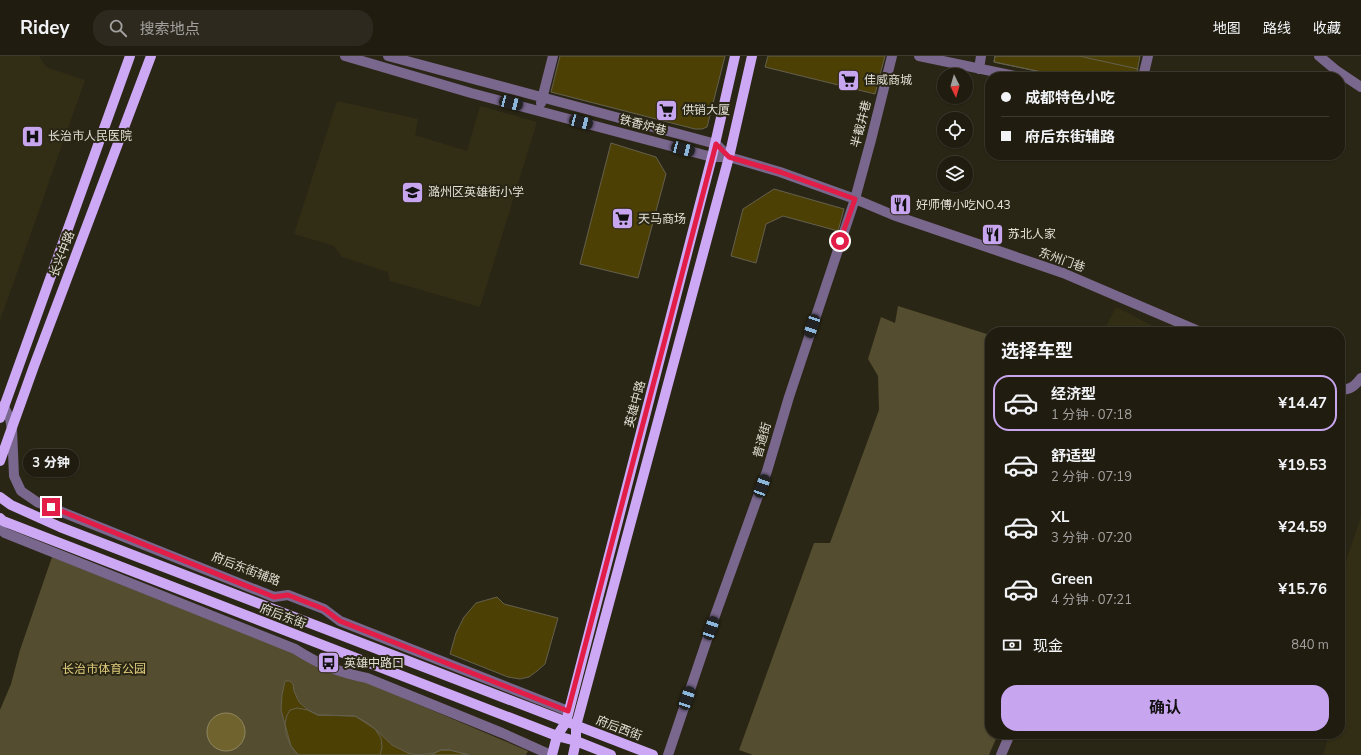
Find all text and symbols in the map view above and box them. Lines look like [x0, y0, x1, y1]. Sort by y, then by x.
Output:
search box [93, 10, 373, 46]
text: Ridey [20, 15, 69, 41]
icon: search [107, 17, 129, 39]
text: 搜索地点 [139, 19, 199, 39]
text: 地图 [1213, 19, 1241, 38]
text: 路线 [1263, 19, 1291, 38]
text: 收藏 [1313, 19, 1341, 38]
supermarket icon: 佳威商城 [836, 67, 862, 93]
north arrow [937, 68, 973, 104]
map controls [937, 68, 973, 192]
place label: 佳威商城 [864, 72, 912, 88]
text: 成都特色小吃 [1025, 88, 1115, 108]
car [498, 94, 524, 112]
supermarket icon: 供销大厦 [653, 97, 679, 123]
street label: 半截井巷 [847, 99, 875, 149]
place label: 供销大厦 [682, 102, 730, 118]
street label: 铁香炉巷 [618, 111, 668, 139]
button: locate [937, 112, 973, 148]
car [568, 113, 594, 131]
hospital icon: 长治市人民医院 [20, 123, 46, 149]
text: 府后东街辅路 [1025, 127, 1115, 147]
place label: 长治市人民医院 [48, 128, 132, 144]
car [670, 140, 696, 158]
button: layers [937, 156, 973, 192]
school or university icon: 潞州区英雄街小学 [399, 179, 425, 205]
place label: 潞州区英雄街小学 [428, 184, 524, 200]
restaurant icon: 好师傅小吃NO.43 [887, 192, 913, 218]
place label: 好师傅小吃NO.43 [916, 197, 1011, 213]
supermarket icon: 天马商场 [610, 206, 636, 232]
place label: 天马商场 [638, 211, 686, 227]
restaurant icon: 苏北人家 [980, 221, 1006, 247]
place label: 苏北人家 [1008, 226, 1056, 242]
street label: 长兴中路 [46, 229, 78, 279]
route start [831, 232, 849, 250]
street label: 东州门巷 [1037, 244, 1087, 276]
car [803, 313, 821, 339]
text: 选择车型 [1001, 339, 1073, 363]
street label: 英雄中路 [621, 379, 649, 429]
text: 经济型 [1051, 384, 1096, 404]
icon: car [1003, 385, 1039, 421]
text: ¥14.47 [1278, 393, 1327, 413]
text: 1 分钟 · 07:18 [1051, 406, 1132, 424]
street label: 普通街 [749, 420, 775, 460]
text: 舒适型 [1051, 446, 1096, 466]
icon: car [1003, 447, 1039, 483]
callout: 3 分钟 [23, 449, 79, 477]
text: 3 分钟 [32, 454, 70, 472]
text: ¥19.53 [1278, 455, 1327, 475]
text: 2 分钟 · 07:19 [1051, 468, 1132, 486]
car [752, 473, 772, 499]
route end [42, 498, 60, 516]
text: XL [1051, 507, 1070, 527]
icon: car [1003, 509, 1039, 545]
text: ¥24.59 [1278, 517, 1327, 537]
text: 3 分钟 · 07:20 [1051, 529, 1132, 547]
street label: 府后东街辅路 [210, 549, 282, 589]
text: Green [1051, 569, 1093, 589]
icon: car [1003, 571, 1039, 607]
text: ¥15.76 [1278, 579, 1327, 599]
text: 4 分钟 · 07:21 [1051, 591, 1132, 609]
street label: 府后东街 [258, 600, 308, 632]
car [701, 615, 721, 641]
icon: cash [1001, 634, 1023, 656]
text: 现金 [1033, 636, 1063, 656]
text: 840 m [1291, 636, 1329, 654]
bus stop icon: 英雄中路口 [316, 650, 342, 676]
place label: 英雄中路口 [344, 655, 404, 671]
park label: 长治市体育公园 [62, 661, 146, 677]
car [677, 685, 697, 711]
button: 确认 [1001, 685, 1329, 731]
street label: 府后西街 [594, 712, 644, 744]

